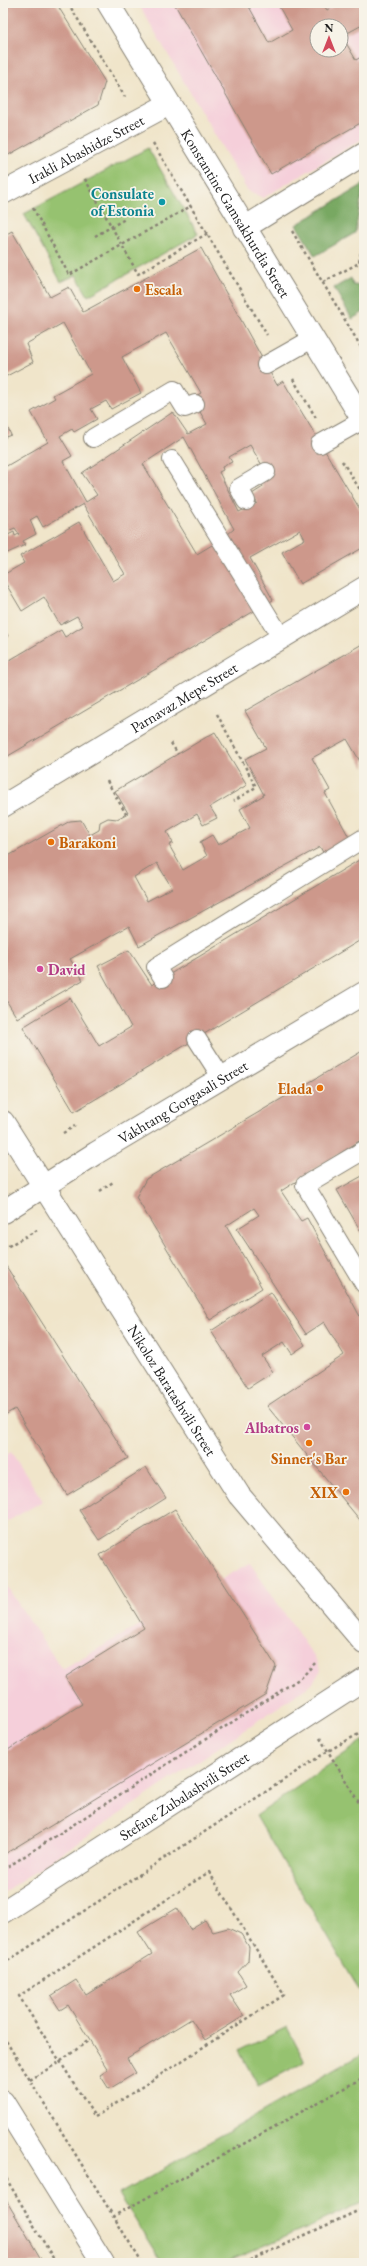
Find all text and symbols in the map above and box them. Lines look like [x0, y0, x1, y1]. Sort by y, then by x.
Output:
north arrow [309, 18, 349, 58]
text: N [325, 21, 334, 35]
street label: Irakli Abashidze Street [25, 110, 147, 187]
street label: Konstantine Gamsakhurdia Street [177, 125, 295, 301]
place label: Consulate of Estonia [91, 184, 154, 220]
marker: Consulate of Estonia [157, 197, 167, 207]
place label: Escala [145, 280, 183, 299]
marker: Escala [132, 284, 142, 294]
street label: Parnavaz Mepe Street [127, 657, 241, 736]
place label: Barakoni [59, 833, 117, 852]
marker: Barakoni [46, 837, 56, 847]
place label: David [48, 960, 86, 979]
marker: David [35, 964, 45, 974]
street label: Vakhtang Gorgasali Street [114, 1055, 251, 1147]
place label: Elada [278, 1079, 312, 1098]
marker: Elada [315, 1083, 325, 1093]
street label: Nikoloz Baratashvili Street [124, 1321, 221, 1459]
place label: Albatros [244, 1418, 299, 1437]
marker: Albatros [302, 1422, 312, 1432]
marker: Sinner's Bar [304, 1438, 314, 1448]
place label: Sinner's Bar [271, 1449, 348, 1468]
place label: XIX [309, 1483, 339, 1502]
marker: XIX [341, 1487, 351, 1497]
street label: Stefane Zubalashvili Street [115, 1746, 252, 1844]

